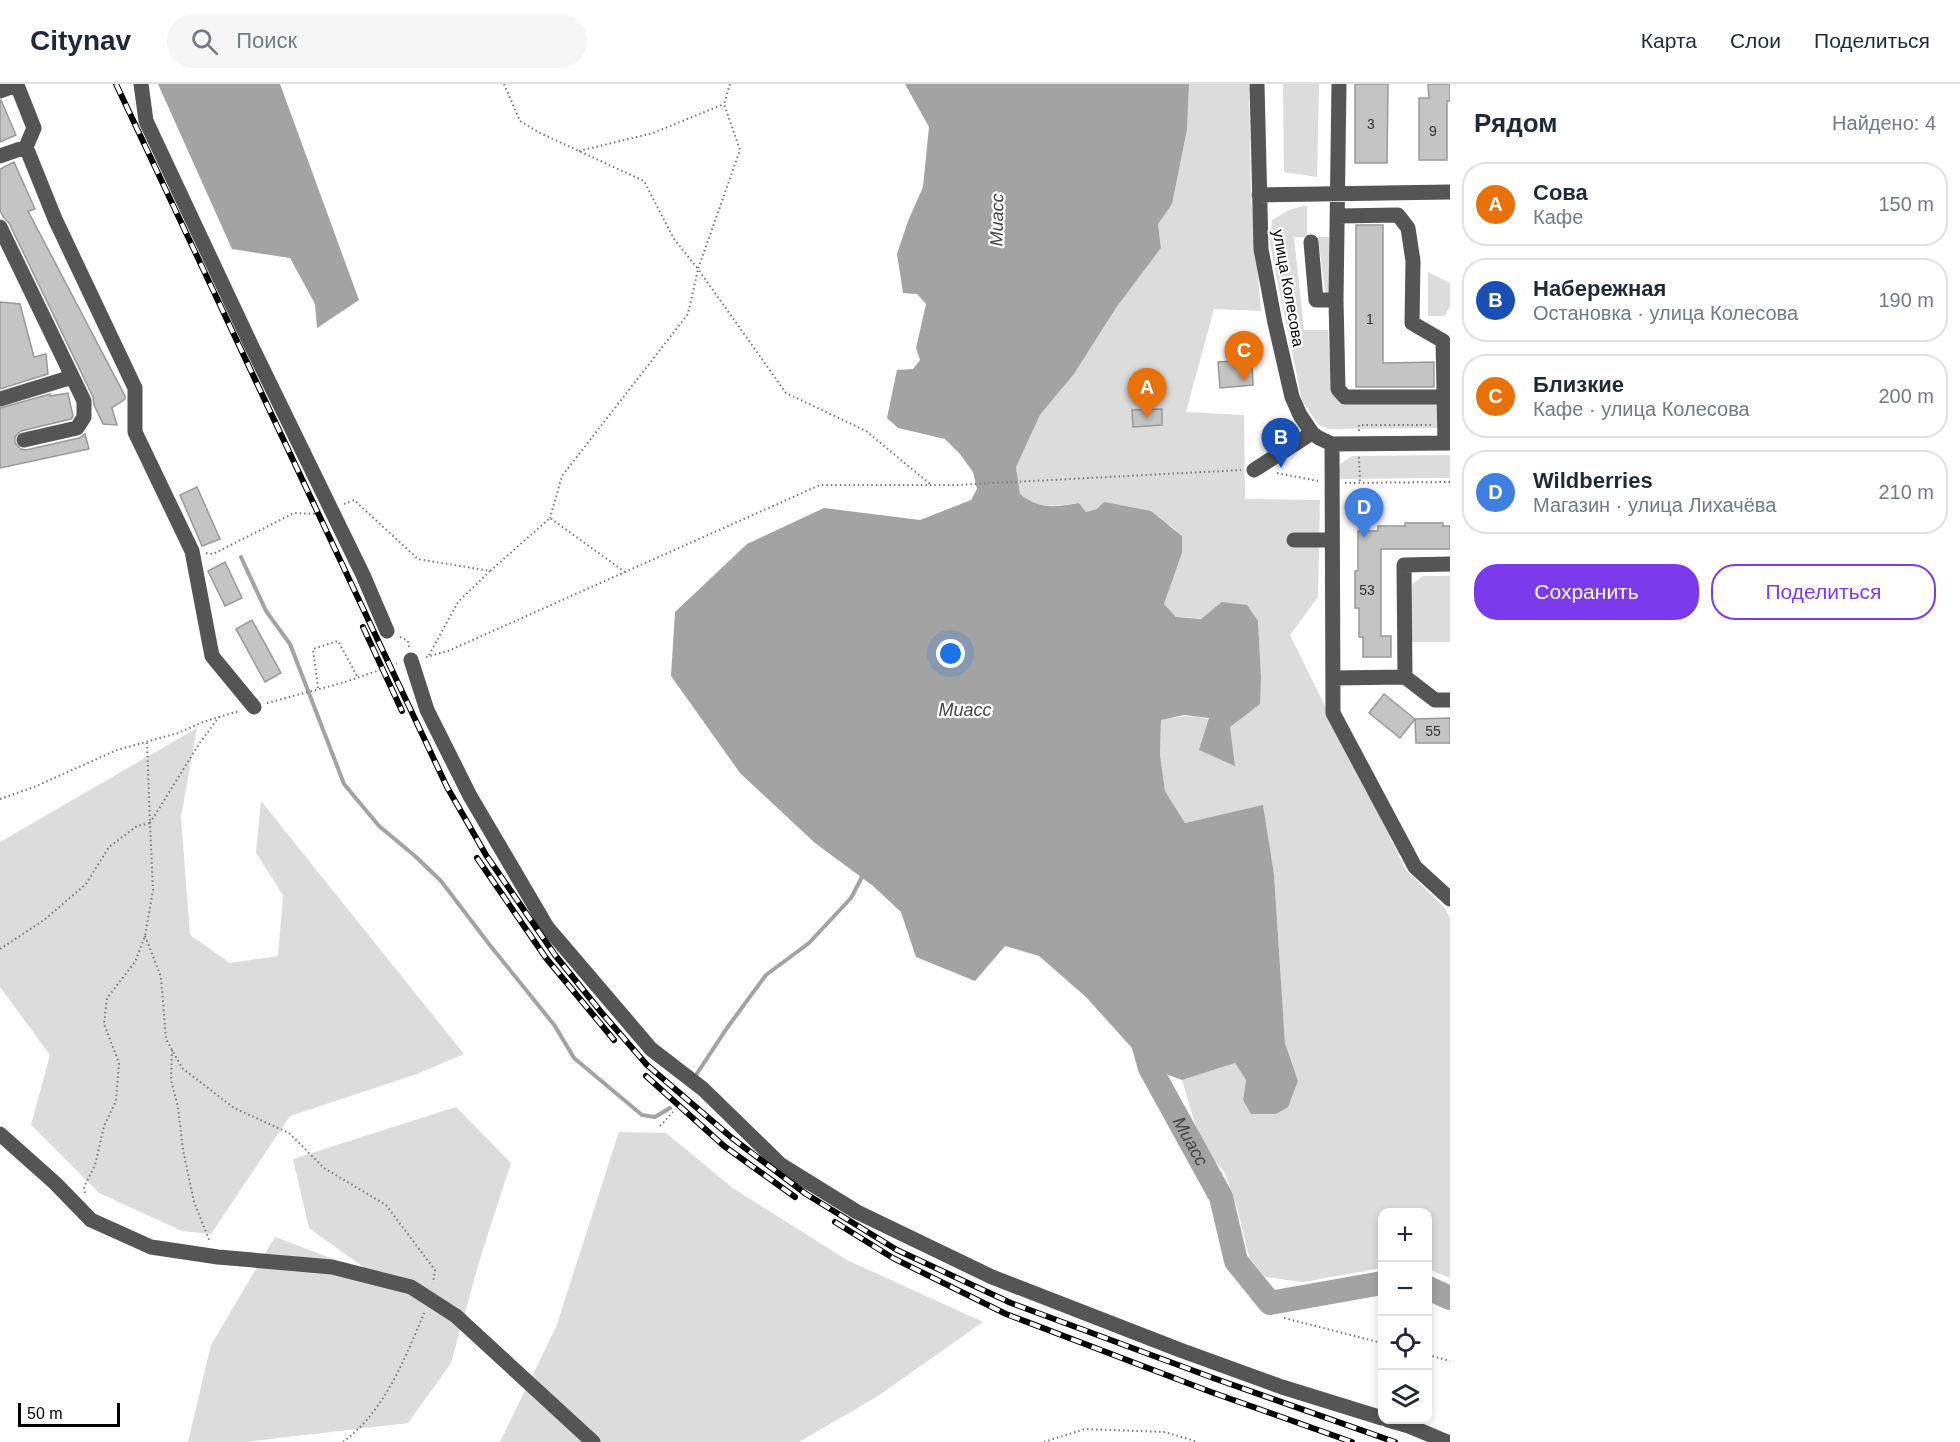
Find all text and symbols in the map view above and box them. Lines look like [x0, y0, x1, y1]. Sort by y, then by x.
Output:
search box [167, 14, 587, 68]
text: Citynav [30, 25, 131, 56]
icon: search [188, 25, 221, 58]
text: Поиск [236, 28, 297, 53]
text: Карта [1641, 29, 1697, 52]
text: Слои [1730, 29, 1781, 52]
text: Поделиться [1814, 29, 1930, 52]
text: Рядом [1474, 108, 1557, 138]
text: Найдено: 4 [1832, 112, 1936, 134]
house number: 3 [1367, 116, 1375, 132]
house number: 9 [1429, 123, 1437, 139]
text: Сова [1533, 180, 1588, 205]
water label: Миасс [987, 193, 1007, 247]
text: A [1488, 193, 1503, 215]
text: 150 m [1878, 193, 1934, 215]
text: Кафе [1533, 206, 1583, 228]
street label: улица Колесова [1270, 228, 1307, 348]
text: Набережная [1533, 276, 1666, 301]
text: B [1488, 289, 1503, 311]
text: 190 m [1878, 289, 1934, 311]
text: Остановка · улица Колесова [1533, 302, 1798, 324]
house number: 1 [1366, 311, 1374, 327]
pin: C [1224, 332, 1264, 381]
pin: A [1128, 368, 1166, 418]
text: Близкие [1533, 372, 1624, 397]
text: C [1488, 385, 1503, 407]
text: 200 m [1878, 385, 1934, 407]
text: Кафе · улица Колесова [1533, 398, 1750, 420]
pin: B [1262, 418, 1300, 468]
text: Wildberries [1533, 468, 1653, 493]
text: D [1488, 481, 1503, 503]
text: 210 m [1878, 481, 1934, 503]
pin: D [1344, 488, 1384, 538]
text: Магазин · улица Лихачёва [1533, 494, 1776, 516]
button: Сохранить [1474, 564, 1699, 620]
button: Поделиться [1711, 564, 1936, 620]
house number: 53 [1359, 582, 1375, 598]
your location [936, 639, 965, 668]
water label: Миасс [938, 700, 992, 720]
house number: 55 [1425, 723, 1441, 739]
water label: Миасс [1169, 1113, 1212, 1169]
map controls [1378, 1208, 1432, 1424]
button: + [1378, 1208, 1432, 1262]
button: − [1378, 1262, 1432, 1316]
button: locate [1378, 1316, 1432, 1370]
button: layers [1378, 1370, 1432, 1424]
scale bar [18, 1400, 120, 1428]
text: 50 m [27, 1405, 63, 1422]

